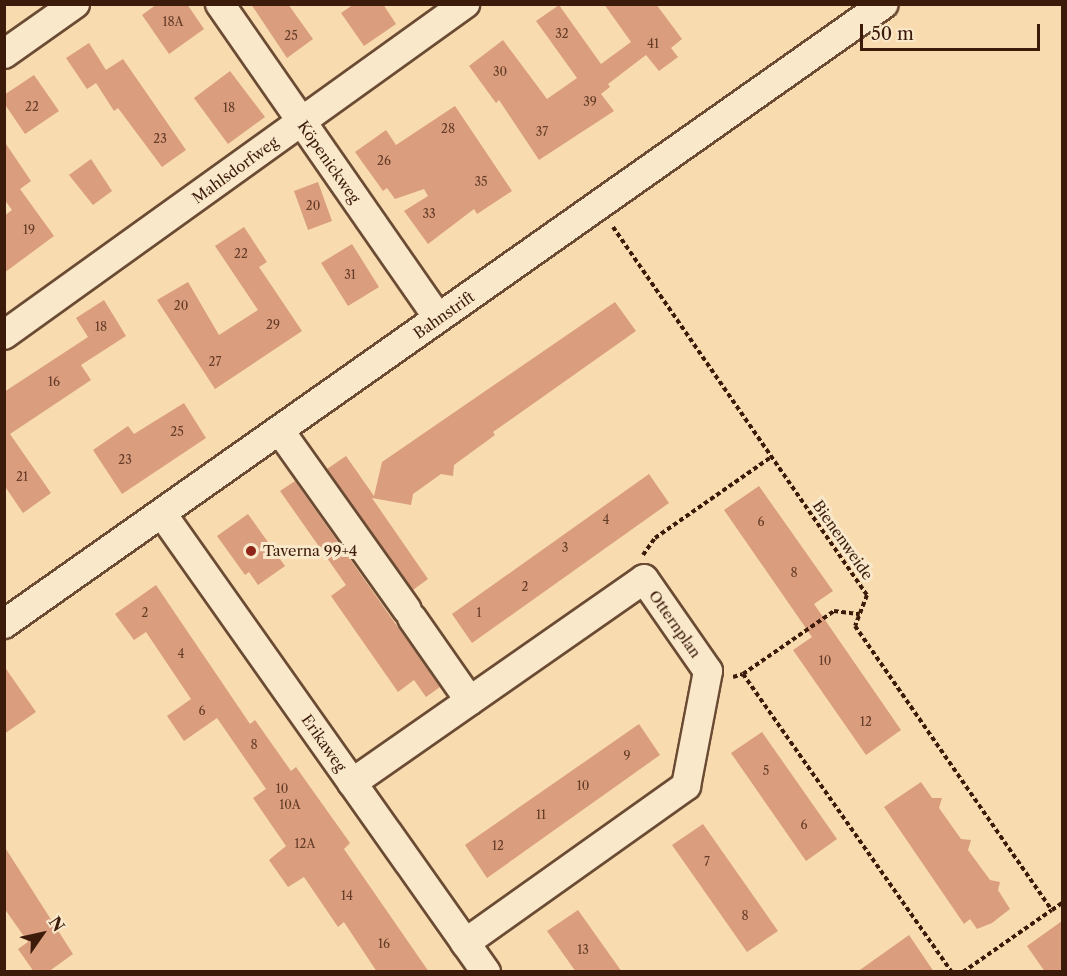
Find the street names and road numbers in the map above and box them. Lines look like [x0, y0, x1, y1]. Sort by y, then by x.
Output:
street label: Köpenickweg [294, 117, 364, 207]
street label: Mahlsdorfweg [189, 133, 281, 207]
street label: Bahnstrift [410, 288, 478, 342]
street label: Bienenweide [809, 497, 877, 583]
street label: Otternplan [645, 587, 705, 661]
street label: Erikaweg [298, 711, 350, 775]

